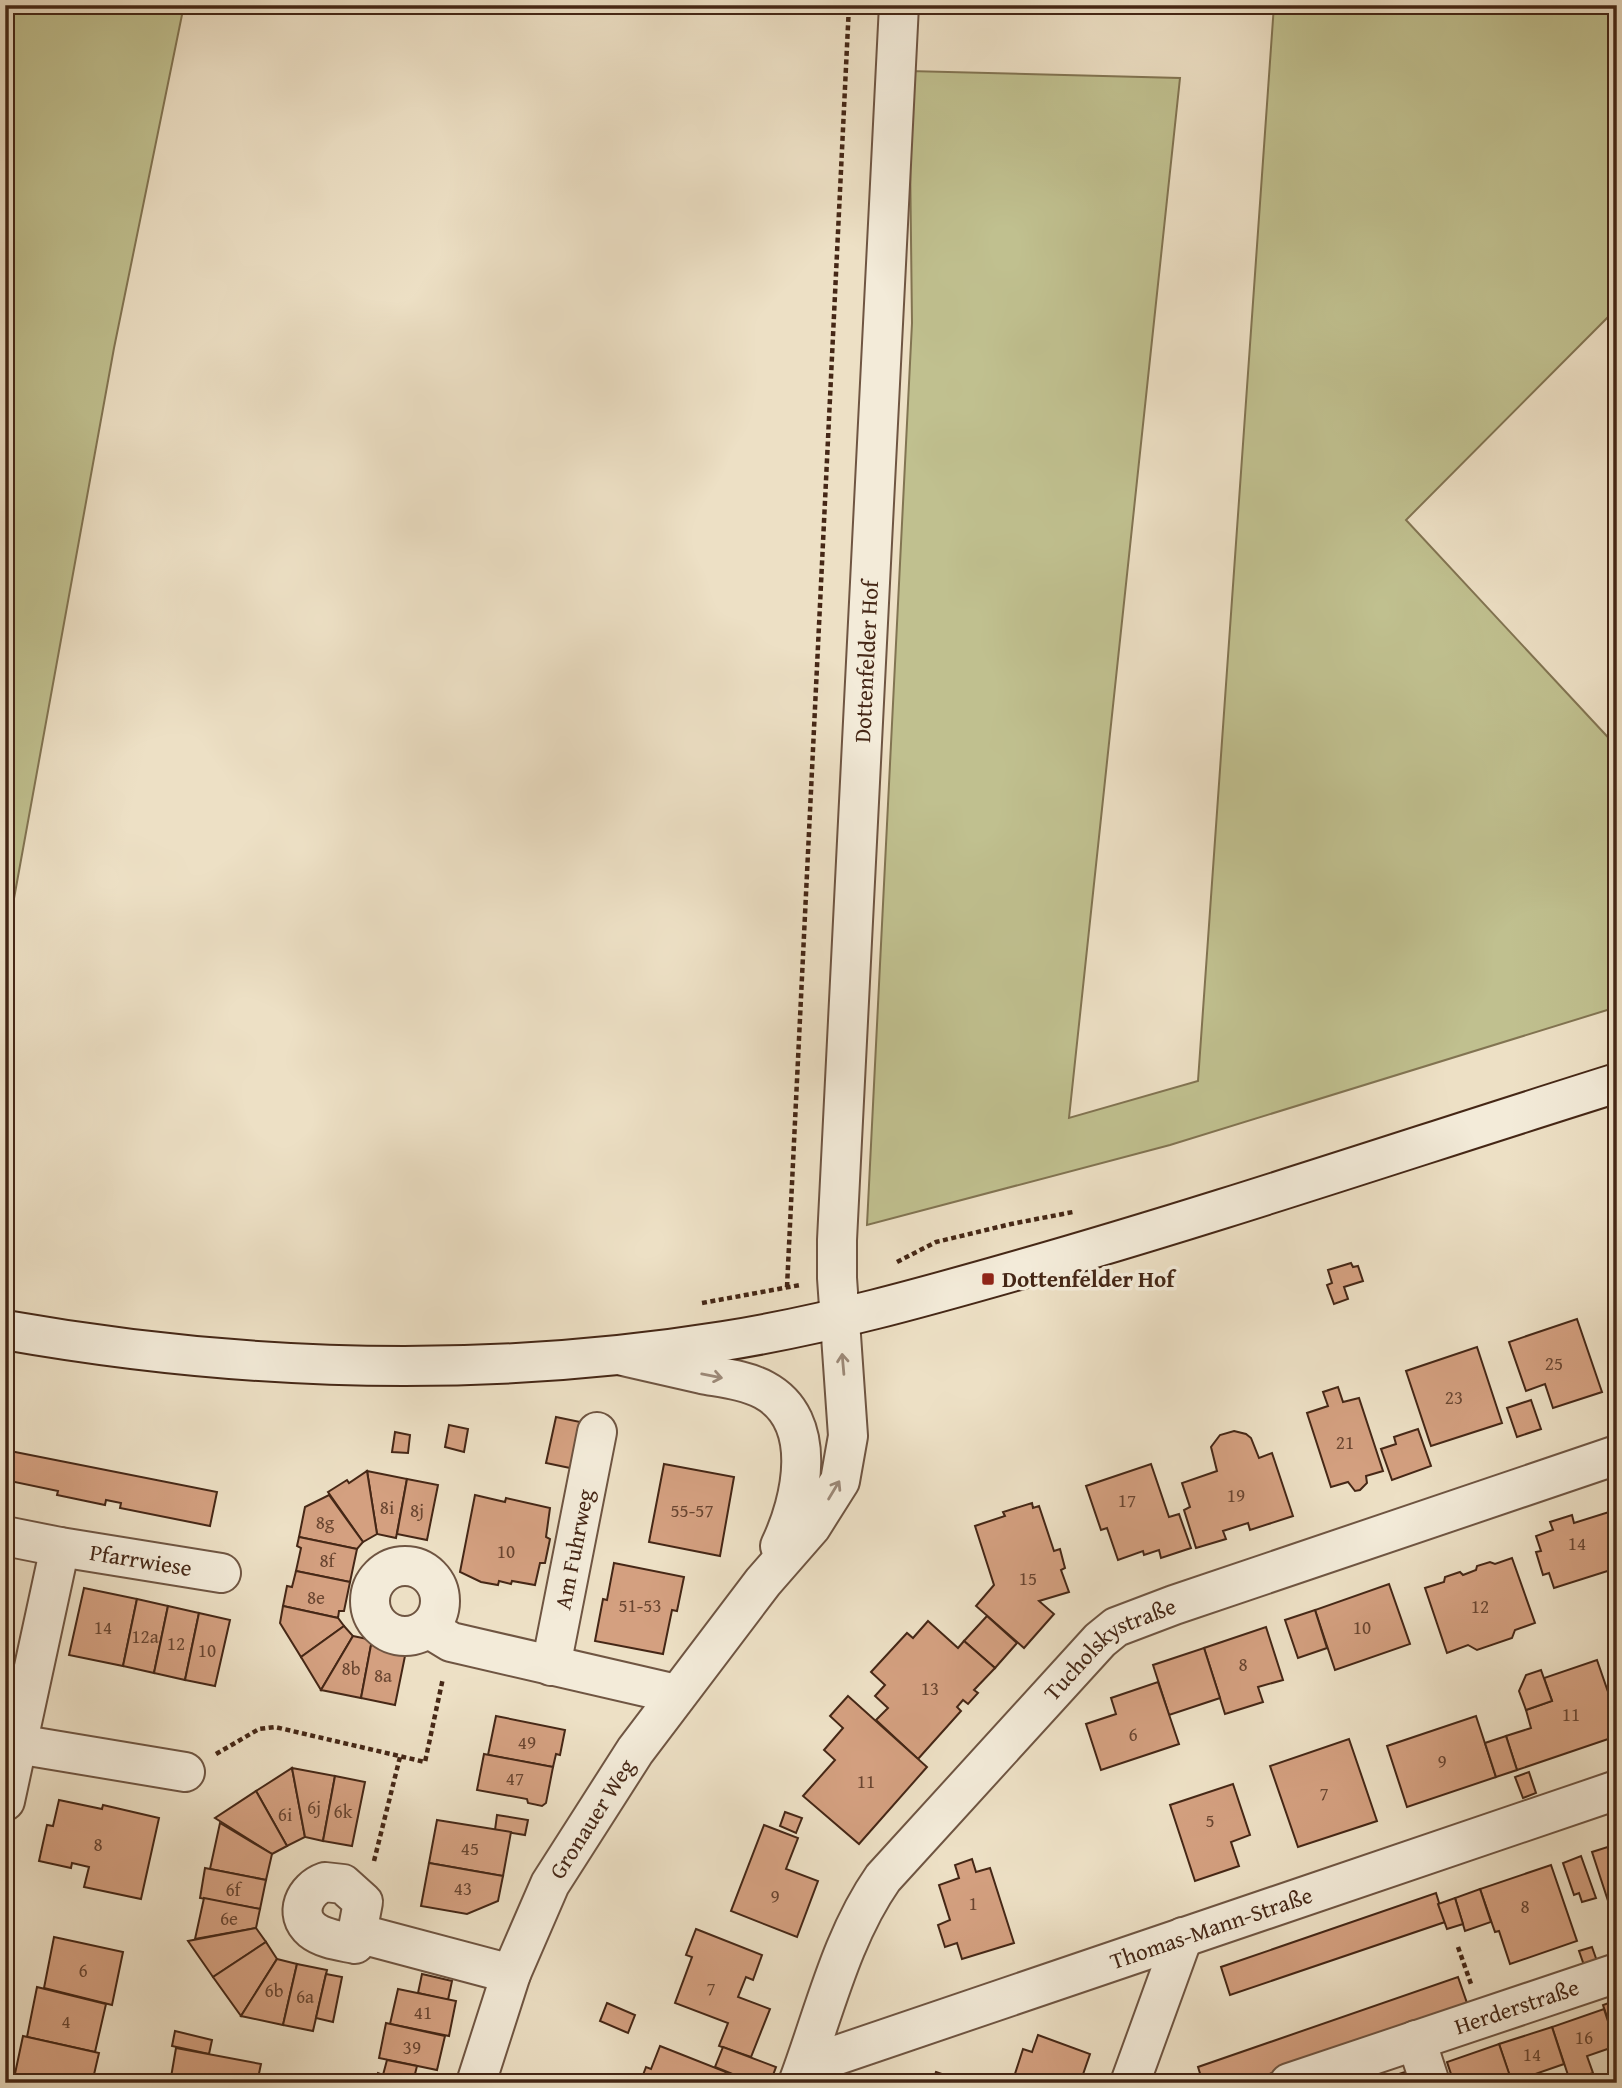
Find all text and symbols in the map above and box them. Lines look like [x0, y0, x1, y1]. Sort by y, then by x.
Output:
street label: Dottenfelder Hof [845, 577, 886, 744]
place label: Dottenfelder Hof [1002, 1262, 1177, 1295]
marker: Dottenfelder Hof [980, 1271, 996, 1287]
house number: 25 [1545, 1349, 1563, 1377]
one-way arrow [837, 1353, 850, 1375]
one-way arrow [700, 1369, 723, 1383]
house number: 23 [1445, 1383, 1463, 1411]
house number: 21 [1336, 1428, 1354, 1456]
one-way arrow [827, 1480, 841, 1500]
house number: 19 [1227, 1481, 1245, 1509]
street label: Am Fuhrweg [546, 1486, 602, 1612]
house number: 17 [1118, 1486, 1136, 1514]
house number: 8i [380, 1493, 394, 1521]
house number: 8j [410, 1496, 424, 1524]
house number: 55-57 [670, 1496, 714, 1524]
house number: 8g [316, 1508, 335, 1536]
house number: 14 [1568, 1529, 1586, 1557]
street label: Pfarrwiese [87, 1535, 194, 1584]
house number: 10 [497, 1537, 515, 1565]
house number: 8f [319, 1546, 337, 1574]
house number: 15 [1019, 1564, 1037, 1592]
house number: 8e [307, 1583, 325, 1611]
street label: Tucholskystraße [1036, 1589, 1180, 1708]
house number: 51-53 [618, 1591, 662, 1619]
house number: 12 [1471, 1592, 1489, 1620]
house number: 14 [94, 1613, 112, 1641]
house number: 10 [1353, 1613, 1371, 1641]
house number: 12a [131, 1622, 159, 1650]
house number: 12 [167, 1629, 185, 1657]
house number: 10 [198, 1636, 216, 1664]
house number: 8 [1238, 1650, 1248, 1678]
house number: 8b [342, 1654, 361, 1682]
house number: 8a [374, 1661, 392, 1689]
house number: 13 [921, 1674, 939, 1702]
house number: 11 [1562, 1700, 1580, 1728]
house number: 6 [1128, 1720, 1138, 1748]
house number: 49 [518, 1728, 536, 1756]
house number: 9 [1437, 1747, 1447, 1775]
street label: Gronauer Weg [540, 1751, 642, 1885]
house number: 47 [506, 1764, 524, 1792]
house number: 11 [857, 1767, 875, 1795]
house number: 7 [1319, 1779, 1329, 1807]
house number: 6j [307, 1793, 321, 1821]
house number: 6k [334, 1797, 353, 1825]
house number: 6i [278, 1800, 292, 1828]
house number: 5 [1205, 1806, 1215, 1834]
house number: 8 [93, 1830, 103, 1858]
house number: 45 [461, 1834, 479, 1862]
house number: 43 [454, 1874, 472, 1902]
house number: 6f [225, 1875, 243, 1903]
street label: Thomas-Mann-Straße [1106, 1878, 1316, 1977]
house number: 9 [770, 1882, 780, 1910]
house number: 1 [968, 1889, 978, 1917]
house number: 8 [1520, 1892, 1530, 1920]
house number: 6e [220, 1904, 238, 1932]
house number: 6 [78, 1956, 88, 1984]
street label: Herderstraße [1450, 1970, 1583, 2042]
house number: 7 [706, 1974, 716, 2002]
house number: 6b [265, 1976, 284, 2004]
house number: 6a [296, 1982, 314, 2010]
house number: 41 [414, 1998, 432, 2026]
house number: 4 [61, 2007, 71, 2035]
house number: 16 [1575, 2023, 1593, 2051]
house number: 39 [403, 2033, 421, 2061]
house number: 14 [1523, 2040, 1541, 2068]

